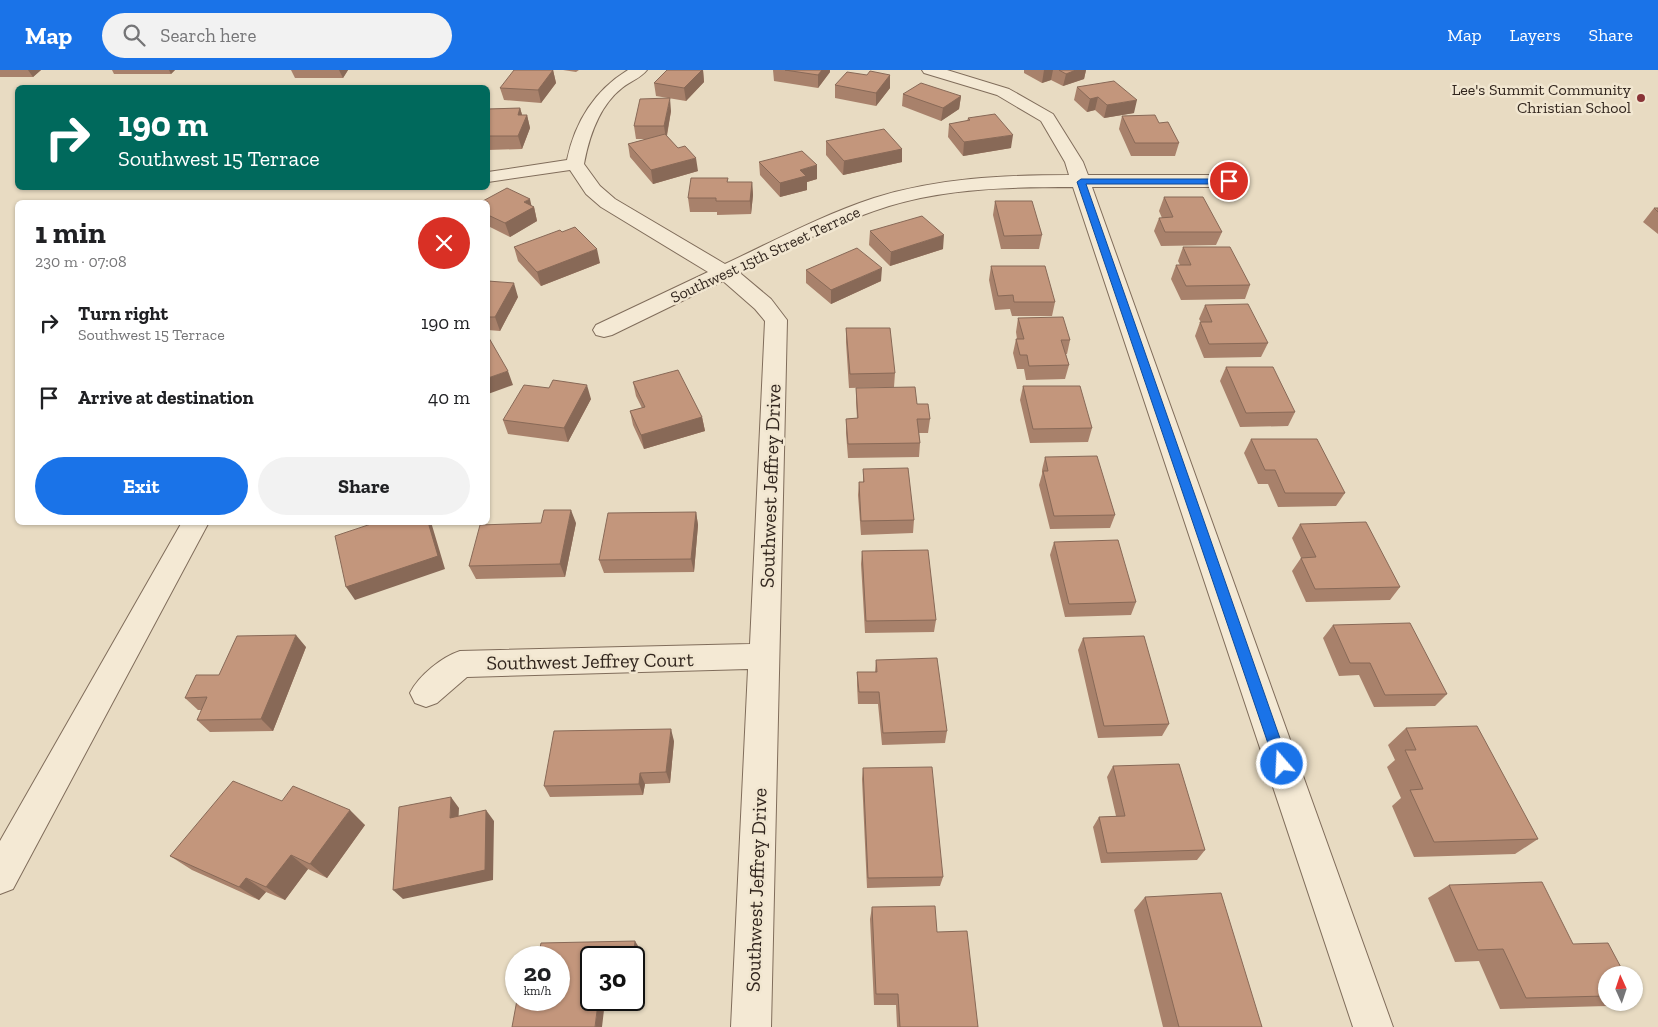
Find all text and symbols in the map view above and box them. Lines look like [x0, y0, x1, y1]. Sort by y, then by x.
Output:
search box [102, 13, 452, 58]
text: Map [25, 21, 72, 50]
icon: search [120, 21, 148, 49]
text: Search here [160, 24, 257, 47]
text: Map [1447, 24, 1482, 46]
text: Layers [1510, 24, 1561, 46]
text: Share [1589, 24, 1633, 46]
place label: Lee's Summit Community Christian School [1452, 80, 1632, 117]
marker: Lee's Summit Community Christian School [1635, 92, 1647, 104]
text: 190 m [118, 103, 208, 145]
icon: right [35, 105, 100, 170]
text: Southwest 15 Terrace [118, 145, 320, 172]
pin [1208, 160, 1250, 202]
icon: arrive [1215, 167, 1243, 195]
street label: Southwest 15th Street Terrace [667, 202, 863, 307]
text: 1 min [35, 215, 106, 251]
button: close [418, 217, 470, 269]
text: 230 m · 07:08 [35, 252, 127, 271]
text: Turn right [78, 302, 168, 325]
icon: right [35, 309, 63, 337]
text: 190 m [421, 311, 470, 334]
text: Southwest 15 Terrace [78, 325, 225, 344]
street label: Southwest Jeffrey Drive [754, 383, 786, 589]
icon: arrive [35, 384, 63, 412]
text: Arrive at destination [78, 386, 254, 409]
text: 40 m [428, 386, 470, 409]
button: Exit [35, 457, 248, 515]
button: Share [258, 457, 470, 515]
street label: Southwest Jeffrey Court [486, 647, 695, 675]
position arrow [1255, 737, 1307, 789]
street label: Southwest Jeffrey Drive [740, 787, 772, 993]
speed limit sign: 30 [580, 946, 645, 1011]
text: 20 [524, 957, 551, 987]
north arrow [1598, 966, 1642, 1011]
map controls [1598, 966, 1643, 1011]
text: km/h [524, 984, 551, 998]

